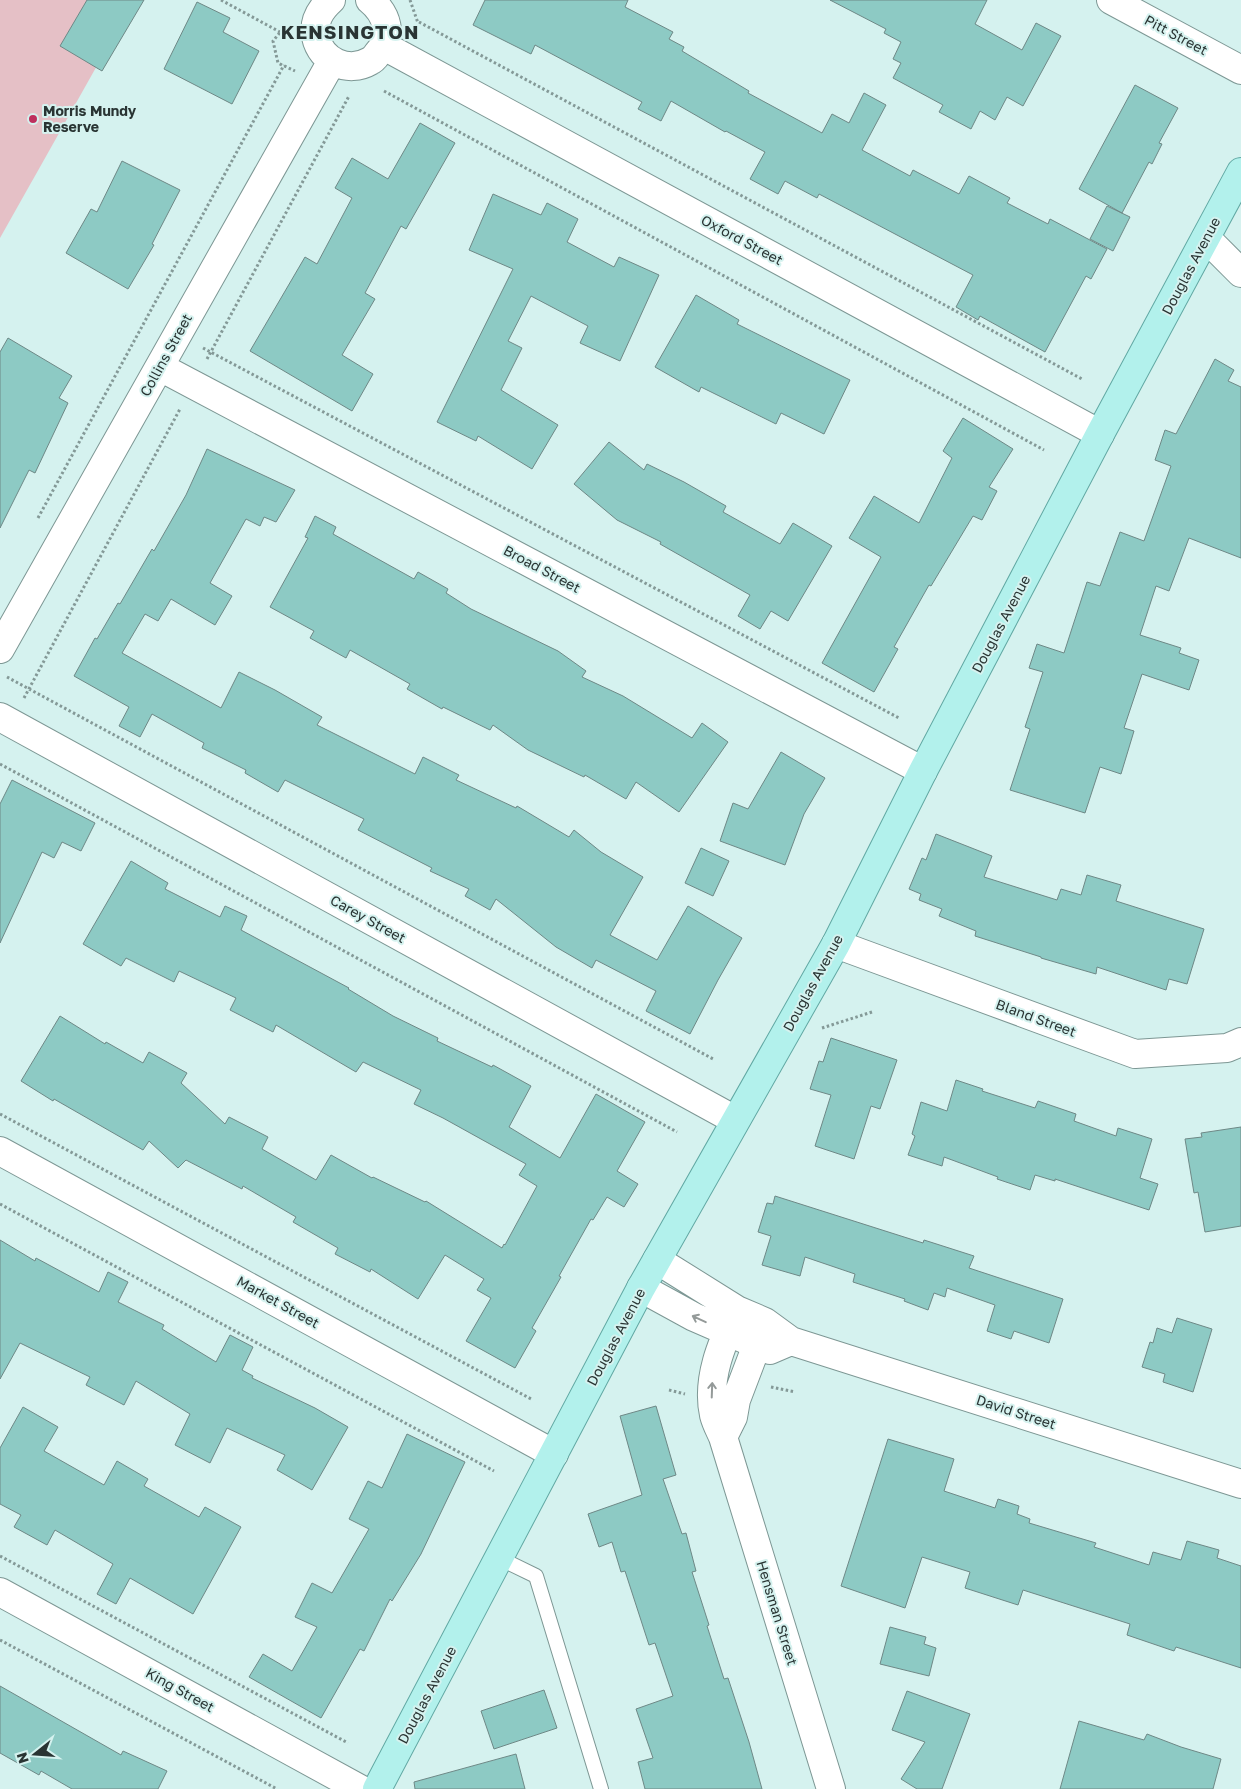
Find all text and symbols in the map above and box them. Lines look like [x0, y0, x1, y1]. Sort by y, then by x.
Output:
street label: Pitt Street [1142, 11, 1211, 58]
district label: KENSINGTON [281, 20, 419, 43]
place label: Morris Mundy Reserve [43, 102, 137, 135]
marker: Morris Mundy Reserve [27, 113, 39, 125]
street label: Oxford Street [698, 211, 786, 268]
street label: Douglas Avenue [1158, 214, 1223, 317]
street label: Collins Street [136, 311, 195, 399]
street label: Broad Street [501, 541, 584, 596]
street label: Douglas Avenue [968, 572, 1033, 675]
street label: Carey Street [328, 891, 409, 946]
street label: Douglas Avenue [779, 931, 846, 1034]
street label: Bland Street [994, 995, 1079, 1040]
street label: Market Street [234, 1272, 322, 1331]
street label: Douglas Avenue [583, 1285, 648, 1388]
one-way arrow [691, 1313, 706, 1323]
one-way arrow [707, 1383, 717, 1399]
street label: David Street [974, 1391, 1058, 1432]
street label: Hensman Street [753, 1558, 801, 1667]
street label: Douglas Avenue [394, 1643, 459, 1746]
street label: King Street [143, 1664, 217, 1715]
north arrow [10, 1729, 60, 1779]
text: N [12, 1750, 32, 1766]

